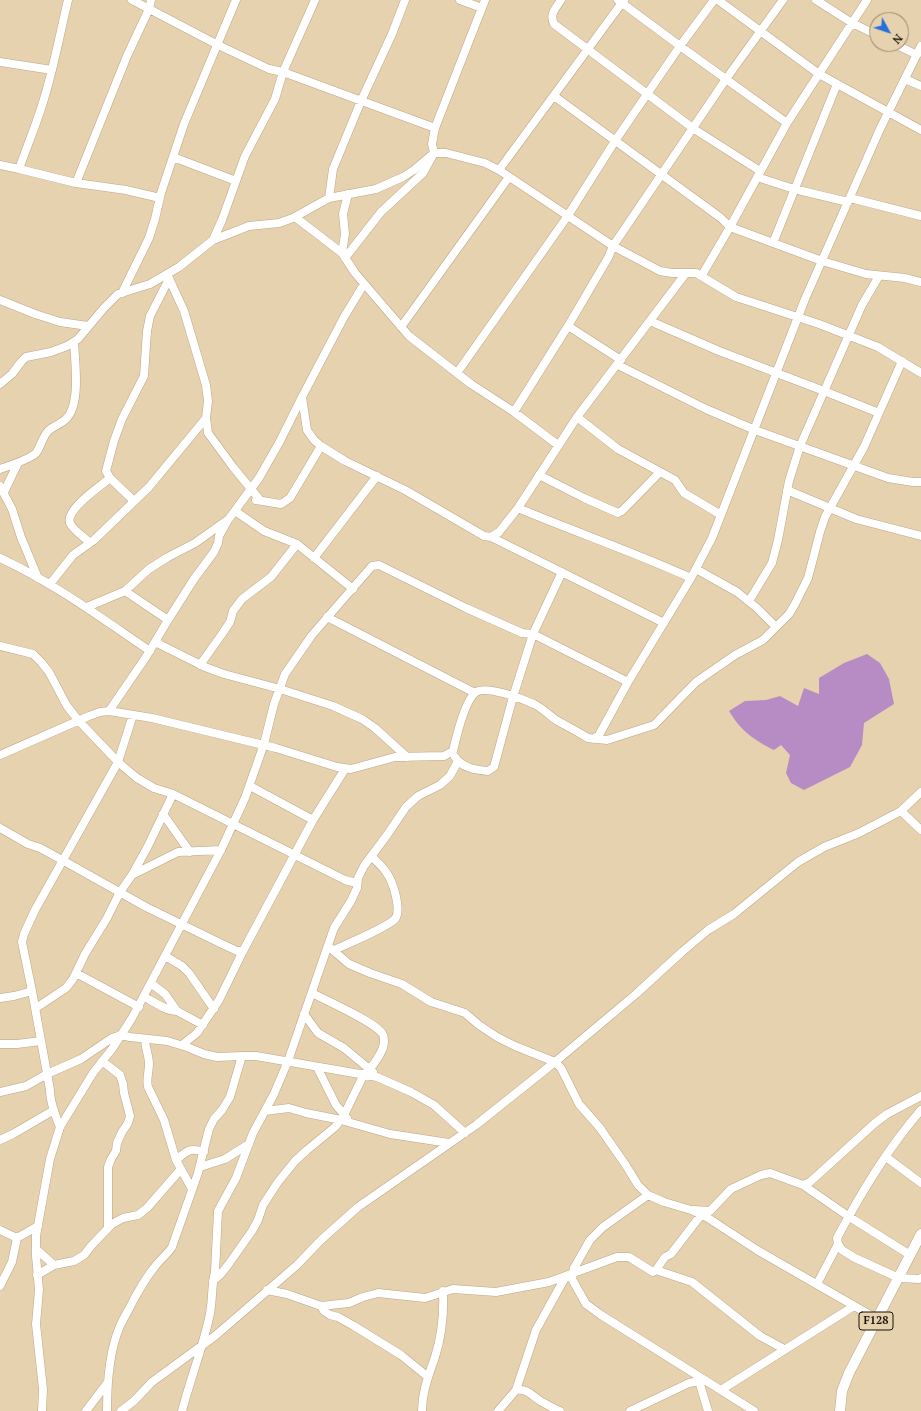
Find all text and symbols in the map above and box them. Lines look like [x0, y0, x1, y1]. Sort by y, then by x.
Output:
north arrow [869, 12, 909, 52]
text: N [889, 31, 905, 47]
road number: F128 [859, 1312, 893, 1330]

